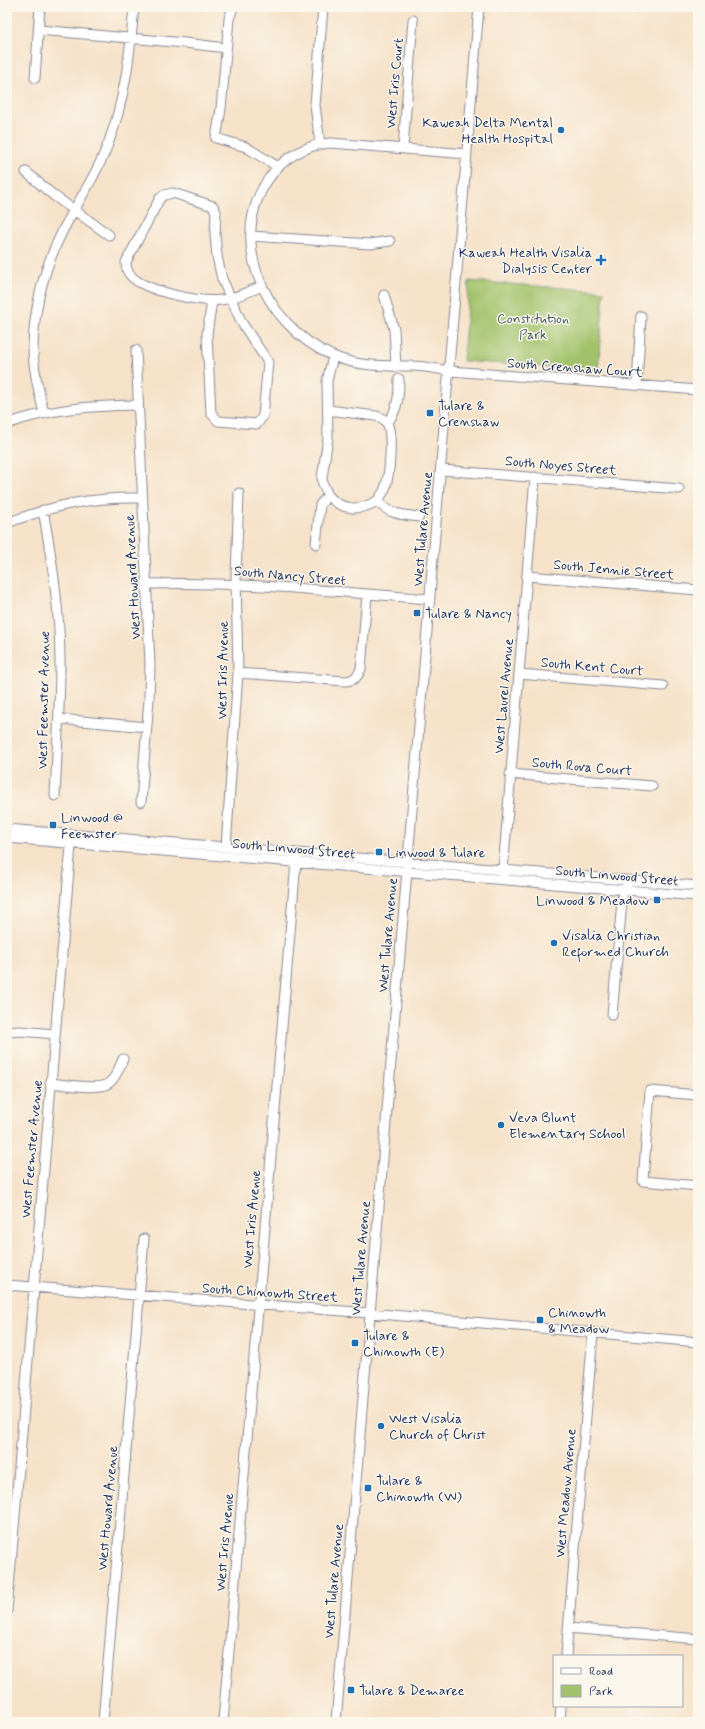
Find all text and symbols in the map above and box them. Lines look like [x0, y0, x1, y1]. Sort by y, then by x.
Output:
street label: West Iris Court [382, 37, 408, 129]
place label: Kaweah Delta Mental Health Hospital [422, 114, 553, 148]
marker: Kaweah Delta Mental Health Hospital [556, 125, 566, 135]
place label: Kaweah Health Visalia Dialysis Center [459, 244, 592, 278]
marker: Kaweah Health Visalia Dialysis Center [595, 254, 607, 266]
park label: Constitution Park [497, 310, 569, 344]
street label: South Crenshaw Court [506, 354, 644, 382]
place label: Tulare & Crenshaw [438, 397, 500, 431]
marker: Tulare & Crenshaw [425, 408, 435, 418]
street label: South Noyes Street [504, 452, 618, 480]
street label: West Tulare Avenue [409, 471, 437, 587]
street label: West Howard Avenue [121, 514, 145, 640]
street label: South Jennie Street [553, 556, 676, 584]
street label: South Nancy Street [233, 562, 347, 590]
place label: Tulare & Nancy [425, 605, 512, 623]
marker: Tulare & Nancy [412, 608, 422, 618]
street label: West Iris Avenue [213, 620, 233, 720]
street label: West Feemster Avenue [34, 631, 54, 769]
street label: West Laurel Avenue [490, 638, 518, 754]
street label: South Kent Court [540, 654, 644, 680]
street label: South Rova Court [531, 754, 633, 780]
place label: Linwood @ Feemster [61, 809, 123, 843]
marker: Linwood @ Feemster [48, 820, 58, 830]
street label: South Linwood Street [232, 835, 356, 863]
place label: Linwood & Tulare [387, 844, 486, 862]
marker: Linwood & Tulare [374, 847, 384, 857]
street label: South Linwood Street [555, 862, 679, 890]
street label: West Tulare Avenue [374, 877, 402, 993]
place label: Linwood & Meadow [536, 892, 649, 910]
marker: Linwood & Meadow [652, 895, 662, 905]
place label: Visalia Christian Reformed Church [562, 927, 669, 963]
marker: Visalia Christian Reformed Church [549, 938, 559, 948]
street label: West Feemster Avenue [17, 1079, 47, 1219]
place label: Veva Blunt Elementary School [509, 1109, 625, 1143]
marker: Veva Blunt Elementary School [496, 1120, 506, 1130]
street label: West Iris Avenue [239, 1169, 265, 1269]
street label: West Tulare Avenue [347, 1200, 375, 1316]
street label: South Chinowth Street [201, 1279, 339, 1307]
place label: Chinowth & Meadow [548, 1304, 609, 1338]
marker: Chinowth & Meadow [535, 1315, 545, 1325]
place label: Tulare & Chinowth (E) [363, 1327, 444, 1361]
marker: Tulare & Chinowth (E) [350, 1338, 360, 1348]
place label: West Visalia Church of Christ [389, 1410, 486, 1444]
marker: West Visalia Church of Christ [376, 1421, 386, 1431]
street label: West Meadow Avenue [551, 1428, 581, 1558]
street label: West Howard Avenue [94, 1445, 122, 1571]
place label: Tulare & Chinowth (W) [376, 1472, 462, 1506]
marker: Tulare & Chinowth (W) [363, 1483, 373, 1493]
street label: West Iris Avenue [212, 1492, 238, 1592]
street label: West Tulare Avenue [320, 1523, 348, 1639]
legend [553, 1655, 683, 1707]
text: Road [589, 1664, 613, 1680]
place label: Tulare & Demaree [359, 1682, 465, 1700]
text: Park [589, 1684, 613, 1700]
marker: Tulare & Demaree [346, 1685, 356, 1695]

